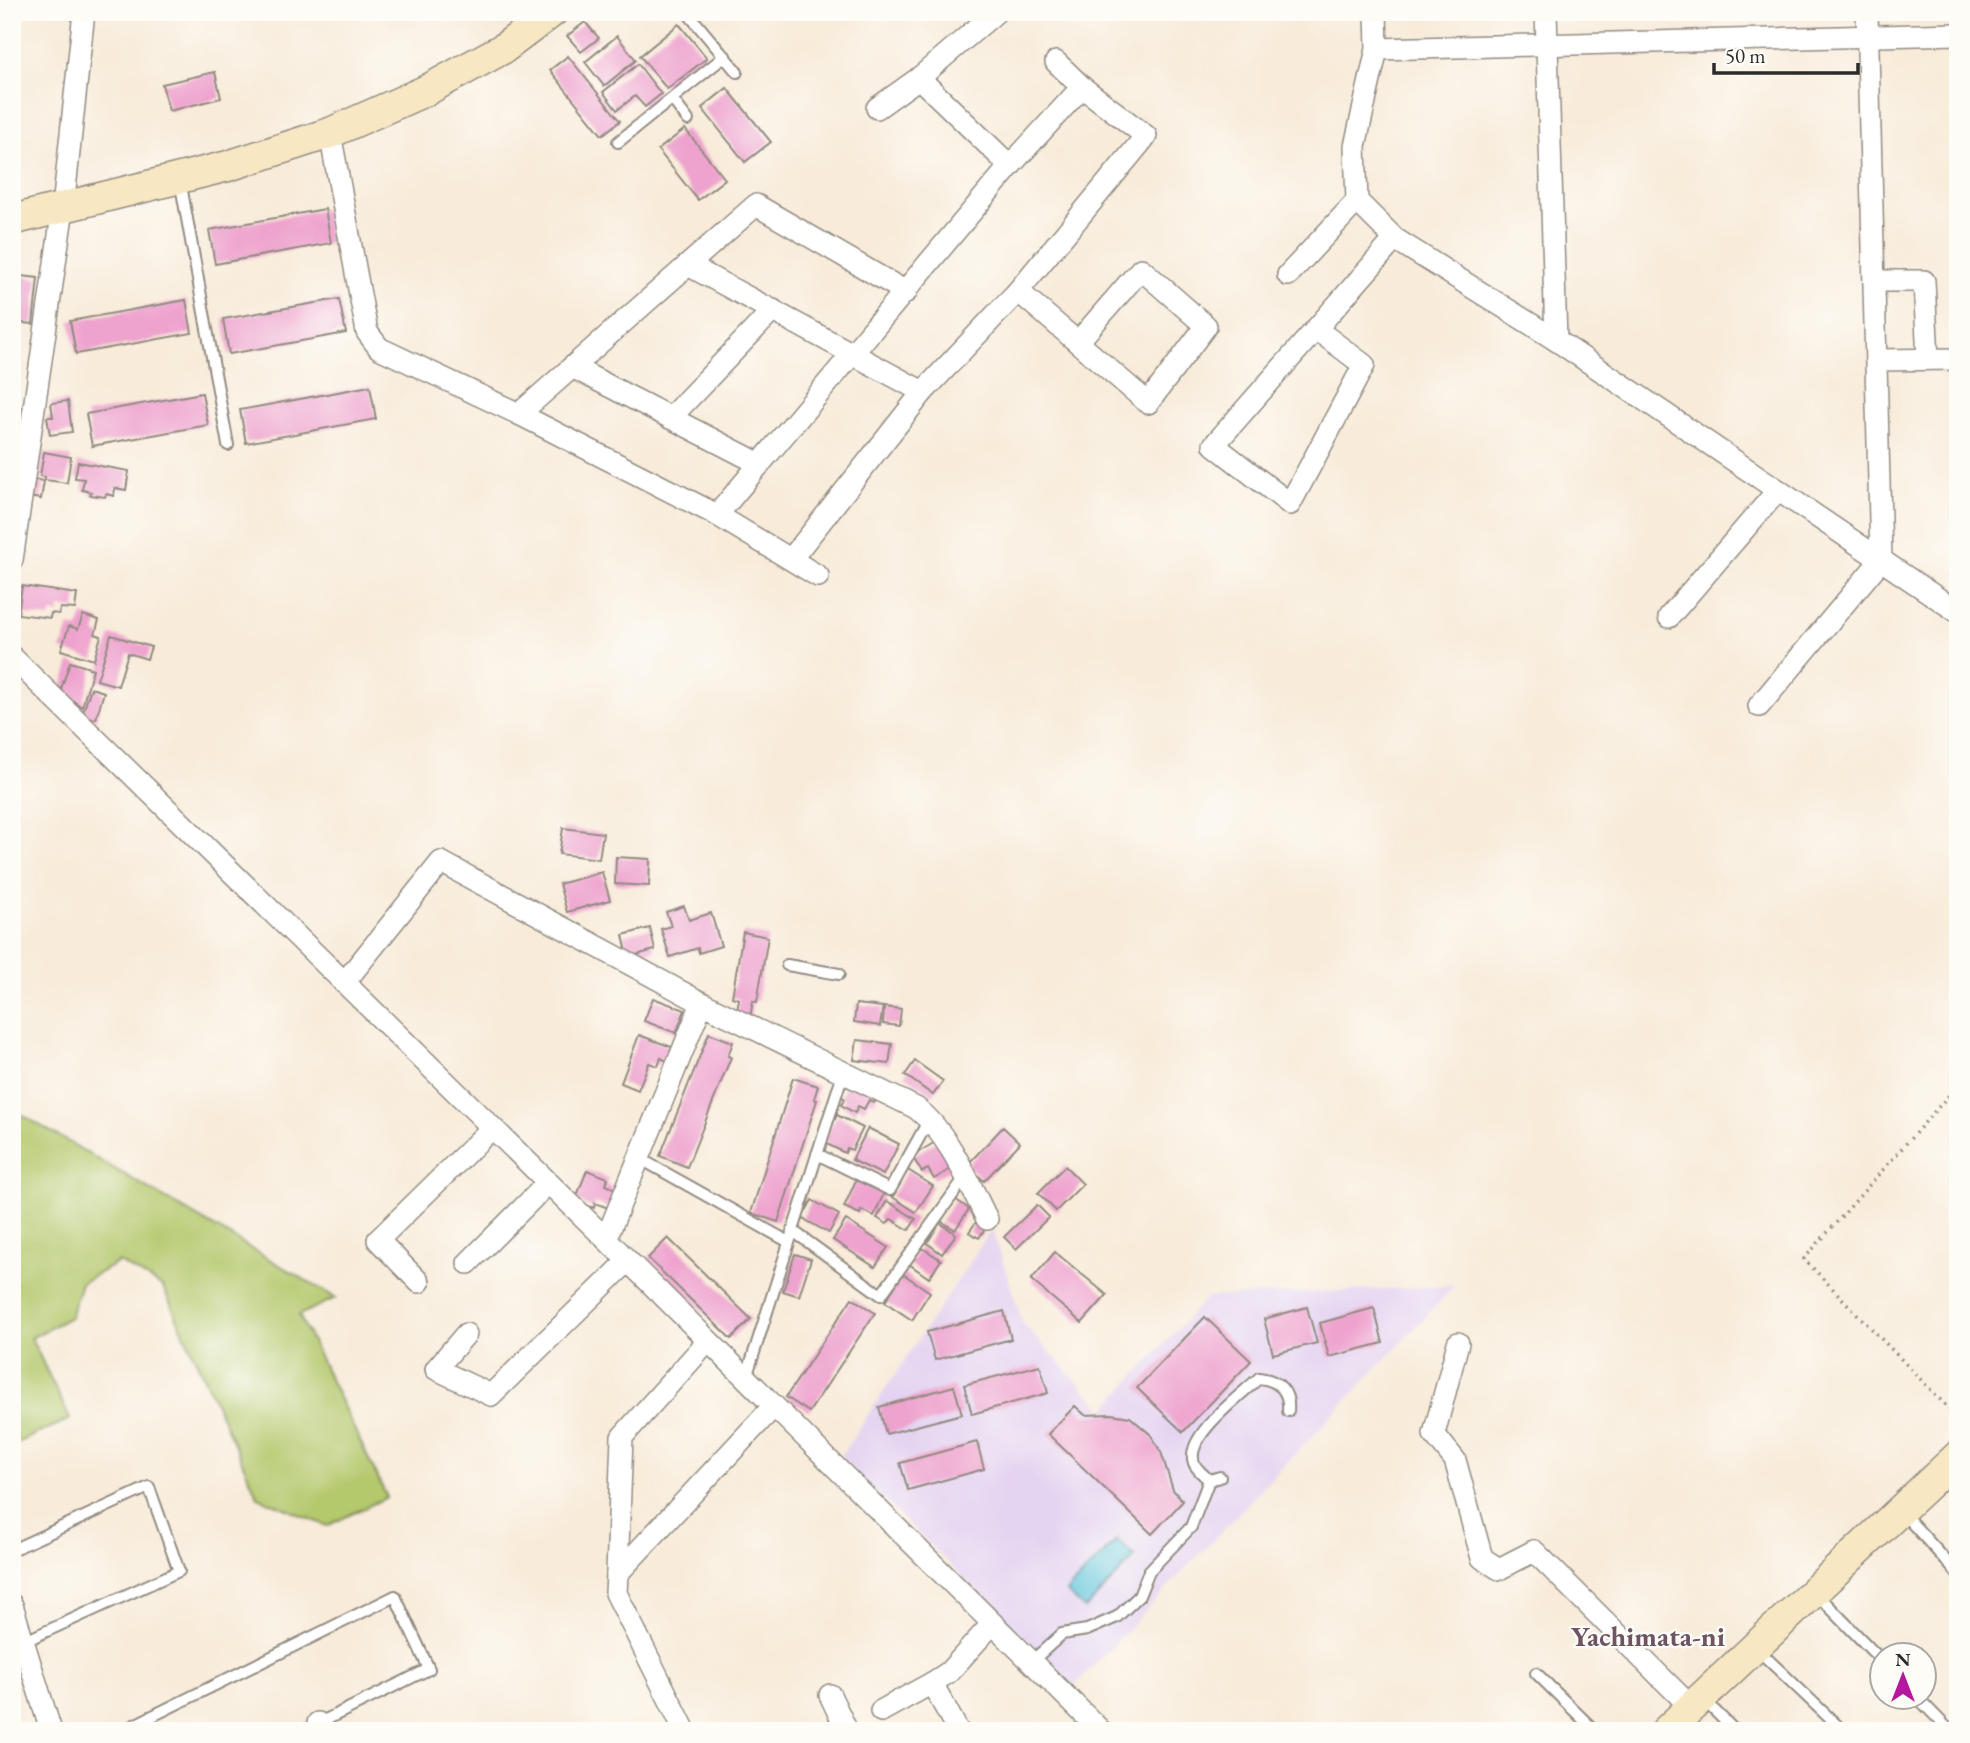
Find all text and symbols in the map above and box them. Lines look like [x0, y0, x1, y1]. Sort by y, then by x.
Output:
scale bar [1714, 32, 1858, 76]
text: 50 m [1725, 42, 1766, 69]
district label: Yachimata-ni [1571, 1618, 1725, 1654]
north arrow [1868, 1642, 1938, 1712]
text: N [1895, 1647, 1911, 1672]

